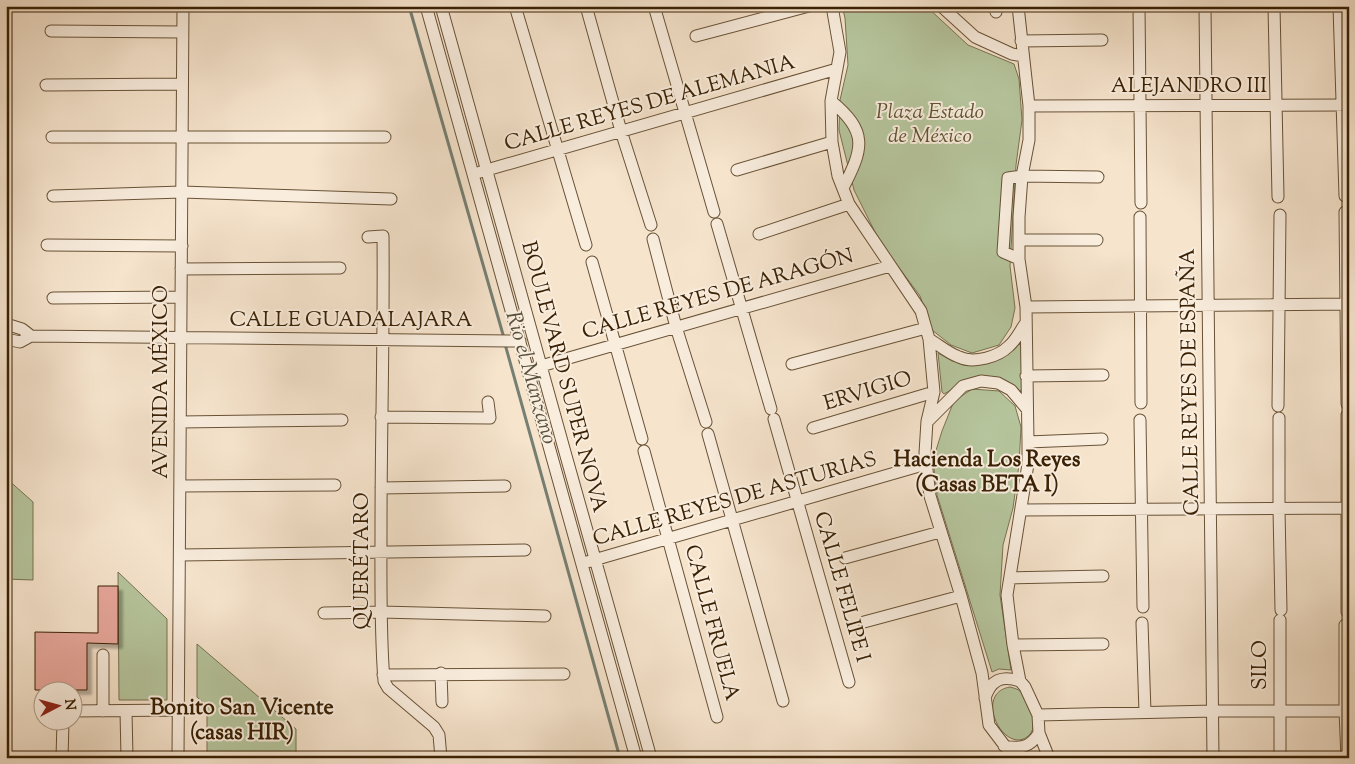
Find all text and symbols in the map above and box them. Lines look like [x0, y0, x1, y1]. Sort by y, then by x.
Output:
street label: CALLE REYES DE ALEMANIA [501, 48, 799, 160]
street label: ALEJANDRO III [1111, 72, 1267, 102]
park label: Plaza Estado de México [876, 98, 984, 152]
street label: BOULEVARD SUPER NOVA [512, 238, 614, 516]
street label: CALLE REYES DE ARAGÓN [579, 242, 858, 348]
street label: CALLE REYES DE ESPAÑA [1174, 248, 1208, 516]
street label: AVENIDA MÉXICO [147, 285, 177, 479]
street label: CALLE GUADALAJARA [230, 306, 473, 336]
water label: Rio el Manzano [496, 308, 564, 448]
street label: ERVIGIO [820, 364, 916, 420]
street label: CALLE REYES DE ASTURIAS [590, 445, 880, 555]
district label: Hacienda Los Reyes (Casas BETA I) [894, 445, 1081, 502]
street label: QUERÉTARO [348, 492, 378, 630]
street label: CALLE FELIPE I [805, 508, 877, 666]
street label: CALLE FRUELA [676, 542, 746, 704]
street label: SILO [1246, 640, 1276, 690]
north arrow [32, 682, 82, 732]
district label: Bonito San Vicente (casas HIR) [150, 693, 334, 750]
text: N [58, 698, 79, 711]

